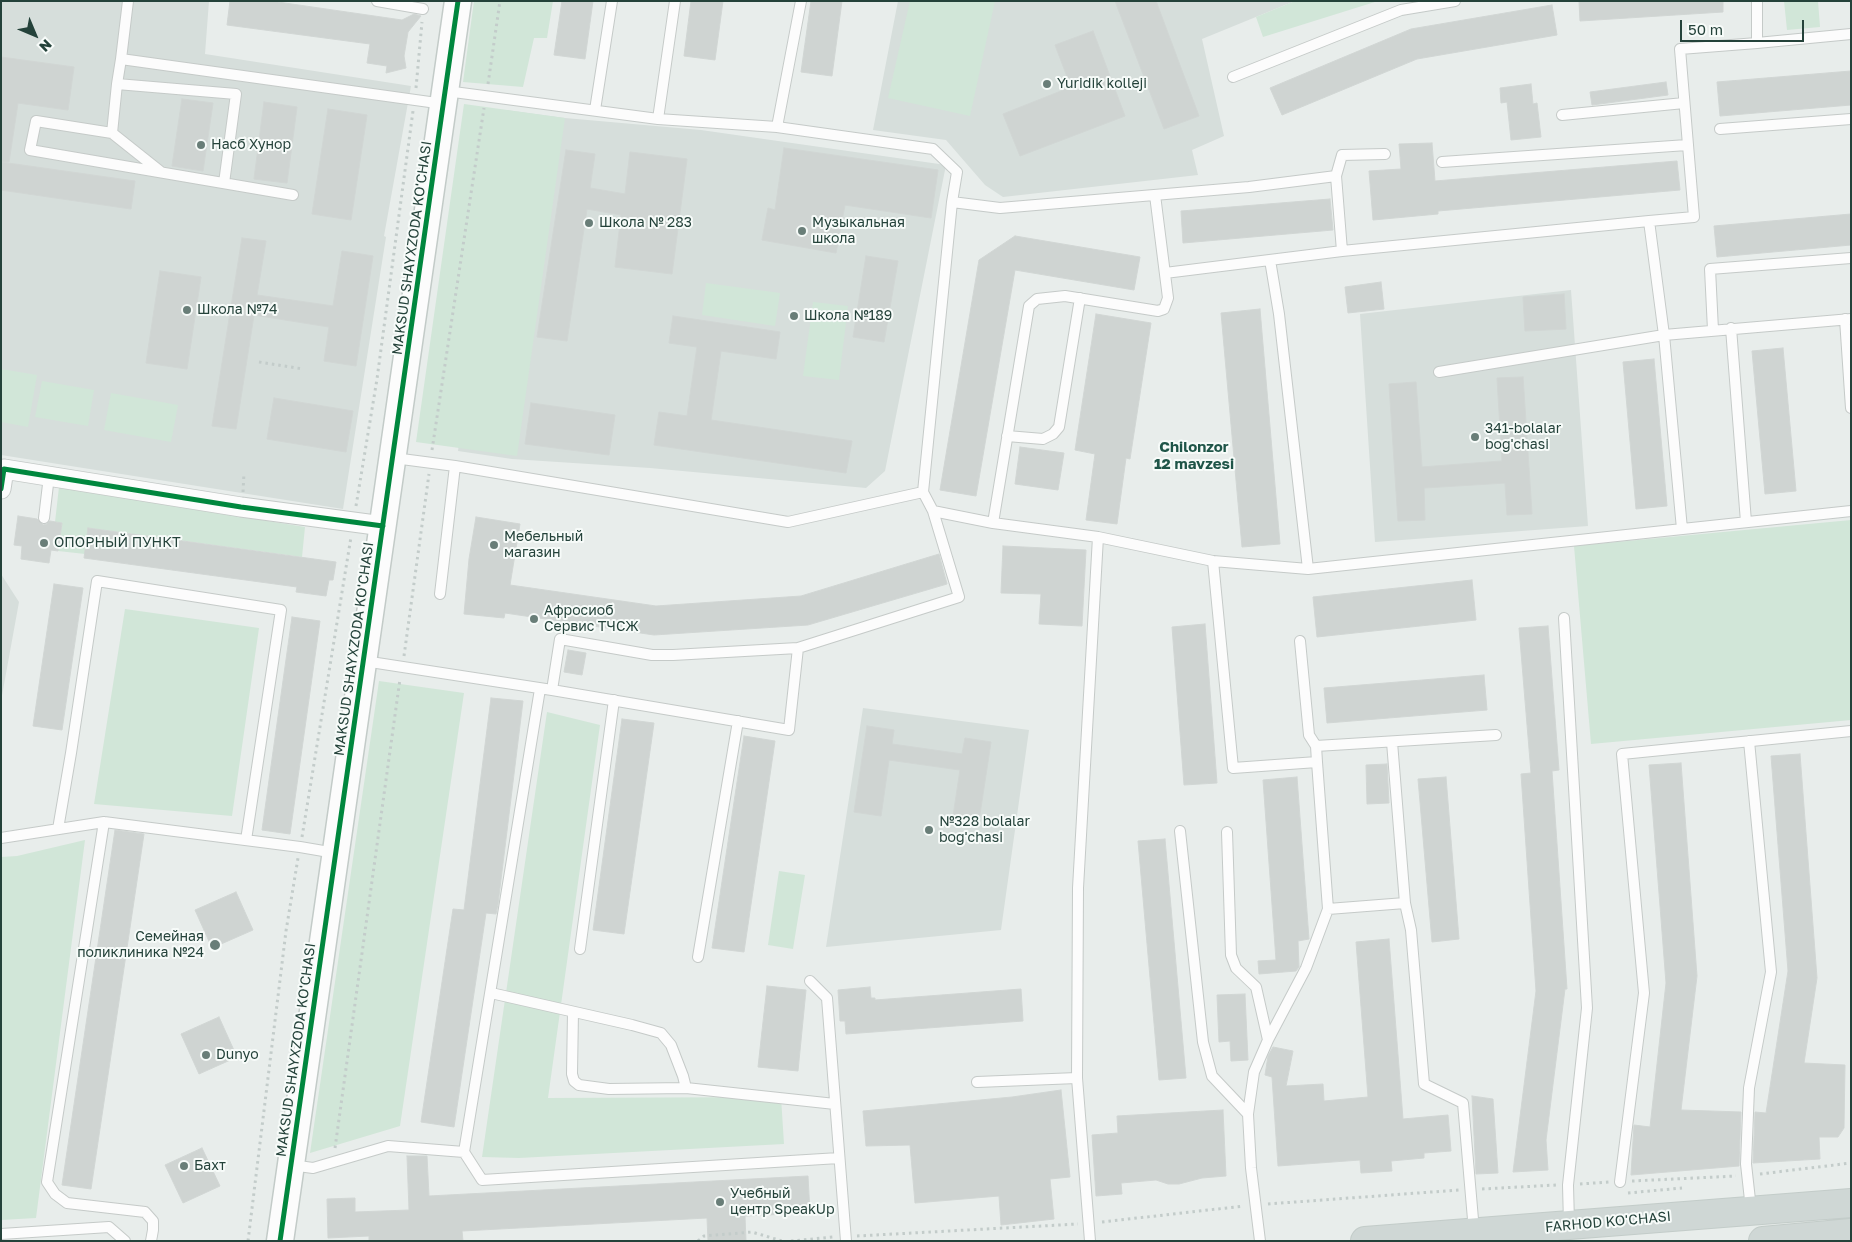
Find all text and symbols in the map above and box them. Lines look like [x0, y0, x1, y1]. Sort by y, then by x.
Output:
north arrow [10, 10, 60, 60]
scale bar [1682, 10, 1806, 42]
text: 50 m [1688, 20, 1723, 38]
text: N [36, 36, 56, 56]
place label: Yuridik kolleji [1057, 76, 1147, 92]
marker: Yuridik kolleji [1041, 78, 1053, 90]
place label: Насб Хунор [211, 137, 291, 153]
marker: Насб Хунор [195, 139, 207, 151]
street label: MAKSUD SHAYXZODA KO'CHASI [389, 140, 435, 356]
place label: Школа № 283 [599, 215, 692, 231]
place label: Музыкальная школа [812, 215, 905, 248]
marker: Школа № 283 [583, 217, 595, 229]
marker: Музыкальная школа [796, 225, 808, 237]
place label: Школа №74 [197, 302, 277, 318]
marker: Школа №74 [181, 304, 193, 316]
place label: Школа №189 [804, 308, 892, 324]
marker: Школа №189 [788, 310, 800, 322]
place label: 341-bolalar bog'chasi [1485, 421, 1561, 454]
marker: 341-bolalar bog'chasi [1469, 431, 1481, 443]
district label: Chilonzor 12 mavzesi [1154, 438, 1234, 473]
place label: Мебельный магазин [504, 529, 583, 562]
place label: ОПОРНЫЙ ПУНКТ [54, 535, 181, 551]
marker: ОПОРНЫЙ ПУНКТ [38, 537, 50, 549]
marker: Мебельный магазин [488, 539, 500, 551]
street label: MAKSUD SHAYXZODA KO'CHASI [331, 541, 377, 757]
place label: Афросиоб Сервис ТЧСЖ [544, 603, 639, 636]
marker: Афросиоб Сервис ТЧСЖ [528, 613, 540, 625]
place label: №328 bolalar bog'chasi [939, 814, 1030, 846]
marker: №328 bolalar bog'chasi [923, 824, 935, 836]
place label: Семейная поликлиника №24 [77, 929, 204, 962]
marker: Семейная поликлиника №24 [208, 938, 222, 952]
street label: MAKSUD SHAYXZODA KO'CHASI [273, 942, 319, 1158]
place label: Dunyo [216, 1047, 259, 1063]
marker: Dunyo [200, 1049, 212, 1061]
place label: Бахт [194, 1158, 226, 1174]
marker: Бахт [178, 1160, 190, 1172]
place label: Учебный центр SpeakUp [730, 1186, 835, 1218]
marker: Учебный центр SpeakUp [714, 1196, 726, 1208]
street label: FARHOD KO'CHASI [1544, 1208, 1672, 1236]

